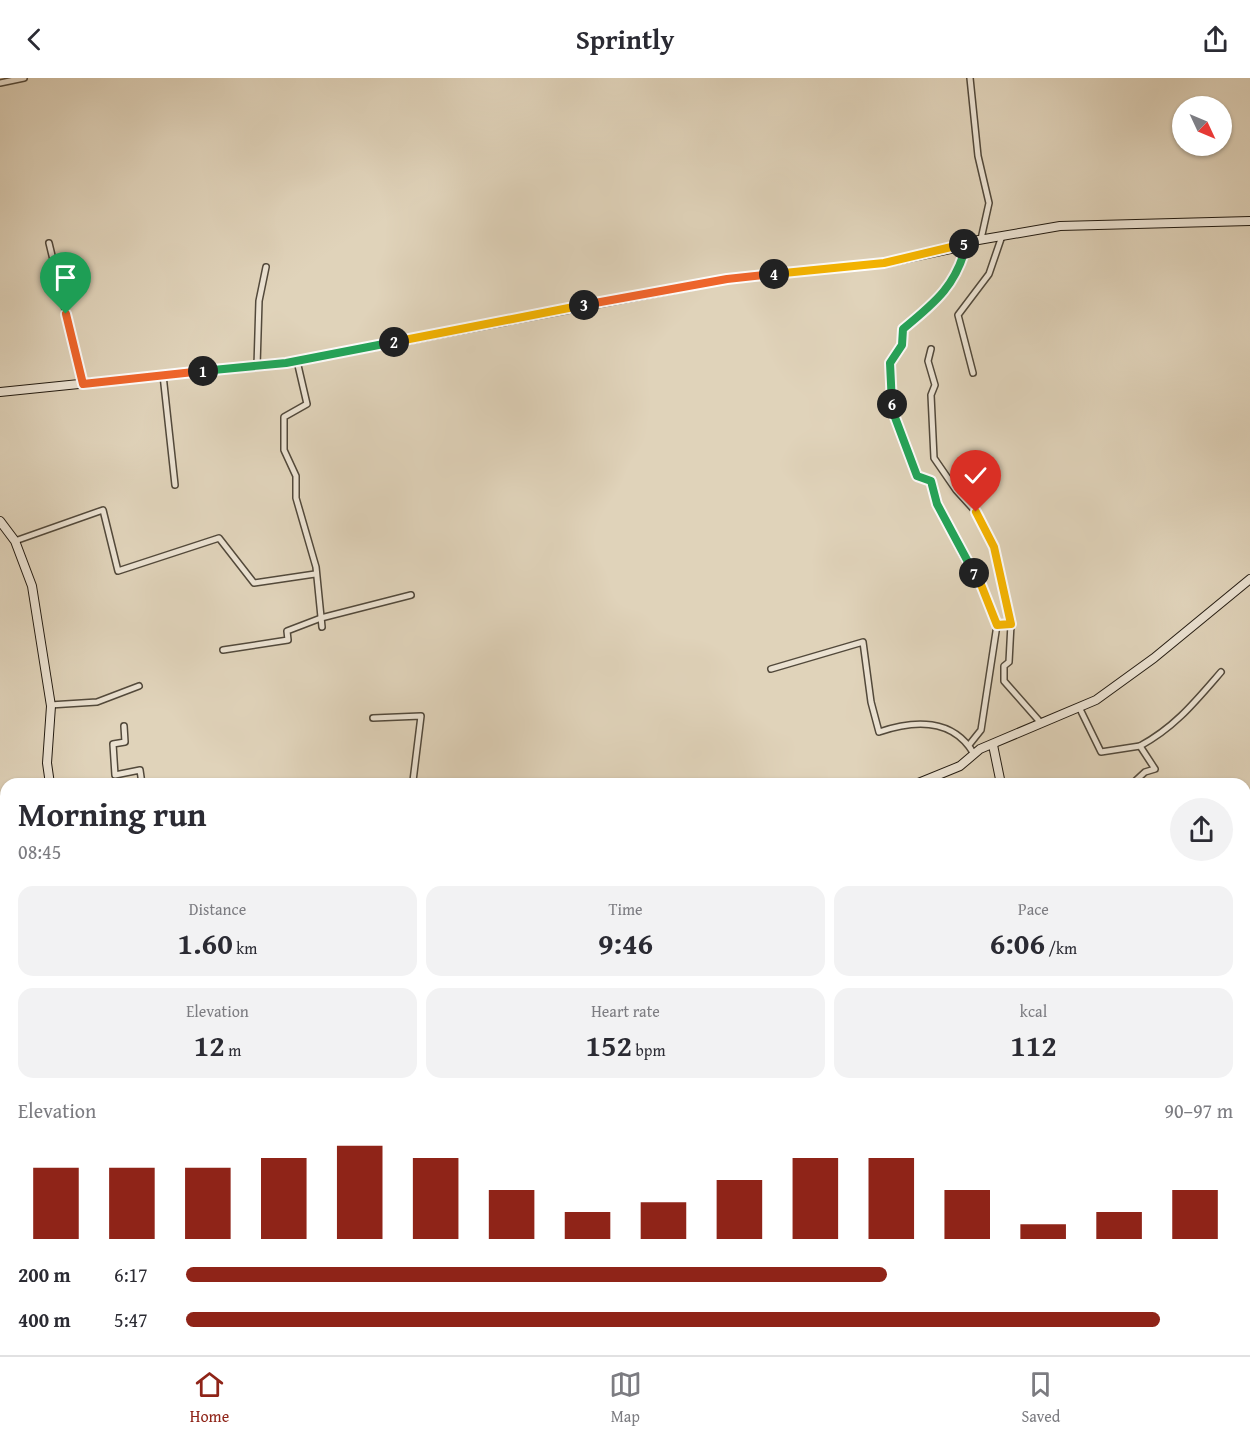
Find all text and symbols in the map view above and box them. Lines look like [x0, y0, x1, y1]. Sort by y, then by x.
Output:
text: Sprintly [576, 19, 674, 59]
icon: back [18, 23, 51, 56]
icon: share [1199, 23, 1232, 56]
north arrow [1172, 96, 1232, 156]
map controls [1172, 96, 1232, 156]
pin: 5 [949, 229, 979, 259]
text: 5 [960, 232, 968, 256]
pin [40, 252, 91, 314]
pin: 4 [759, 259, 789, 289]
icon: arrive [49, 261, 82, 294]
text: 4 [770, 262, 778, 286]
pin: 3 [569, 290, 599, 320]
text: 3 [580, 293, 588, 317]
pin: 2 [379, 327, 409, 357]
text: 2 [390, 330, 398, 354]
pin: 1 [188, 356, 218, 386]
text: 1 [199, 359, 207, 383]
pin: 6 [877, 389, 907, 419]
text: 6 [888, 392, 896, 416]
pin [950, 450, 1001, 512]
icon: check [959, 459, 992, 492]
pin: 7 [959, 558, 989, 588]
text: 7 [970, 561, 978, 585]
text: Morning run [18, 790, 207, 838]
button: share [1170, 798, 1233, 861]
text: 08:45 [18, 837, 61, 866]
text: Distance [189, 897, 246, 921]
text: Time [608, 897, 643, 921]
text: Pace [1018, 897, 1049, 921]
text: 1.60 [178, 921, 233, 965]
text: 9:46 [598, 921, 653, 965]
text: 6:06 [990, 921, 1045, 965]
text: km [233, 936, 257, 960]
text: /km [1045, 936, 1077, 960]
text: Elevation [186, 999, 249, 1023]
text: Heart rate [591, 999, 660, 1023]
text: kcal [1020, 999, 1047, 1023]
text: 12 [194, 1023, 225, 1067]
text: 152 [585, 1023, 632, 1067]
text: 112 [1010, 1023, 1057, 1067]
text: m [225, 1038, 241, 1062]
text: bpm [632, 1038, 666, 1062]
text: Elevation [18, 1096, 96, 1125]
text: 90–97 m [1164, 1096, 1233, 1125]
text: 200 m [18, 1260, 71, 1289]
text: 6:17 [114, 1260, 148, 1289]
text: 400 m [18, 1305, 71, 1334]
text: 5:47 [114, 1305, 148, 1334]
tab: Home [190, 1368, 229, 1428]
tab: Map [609, 1368, 642, 1428]
tab: Saved [1021, 1368, 1060, 1428]

